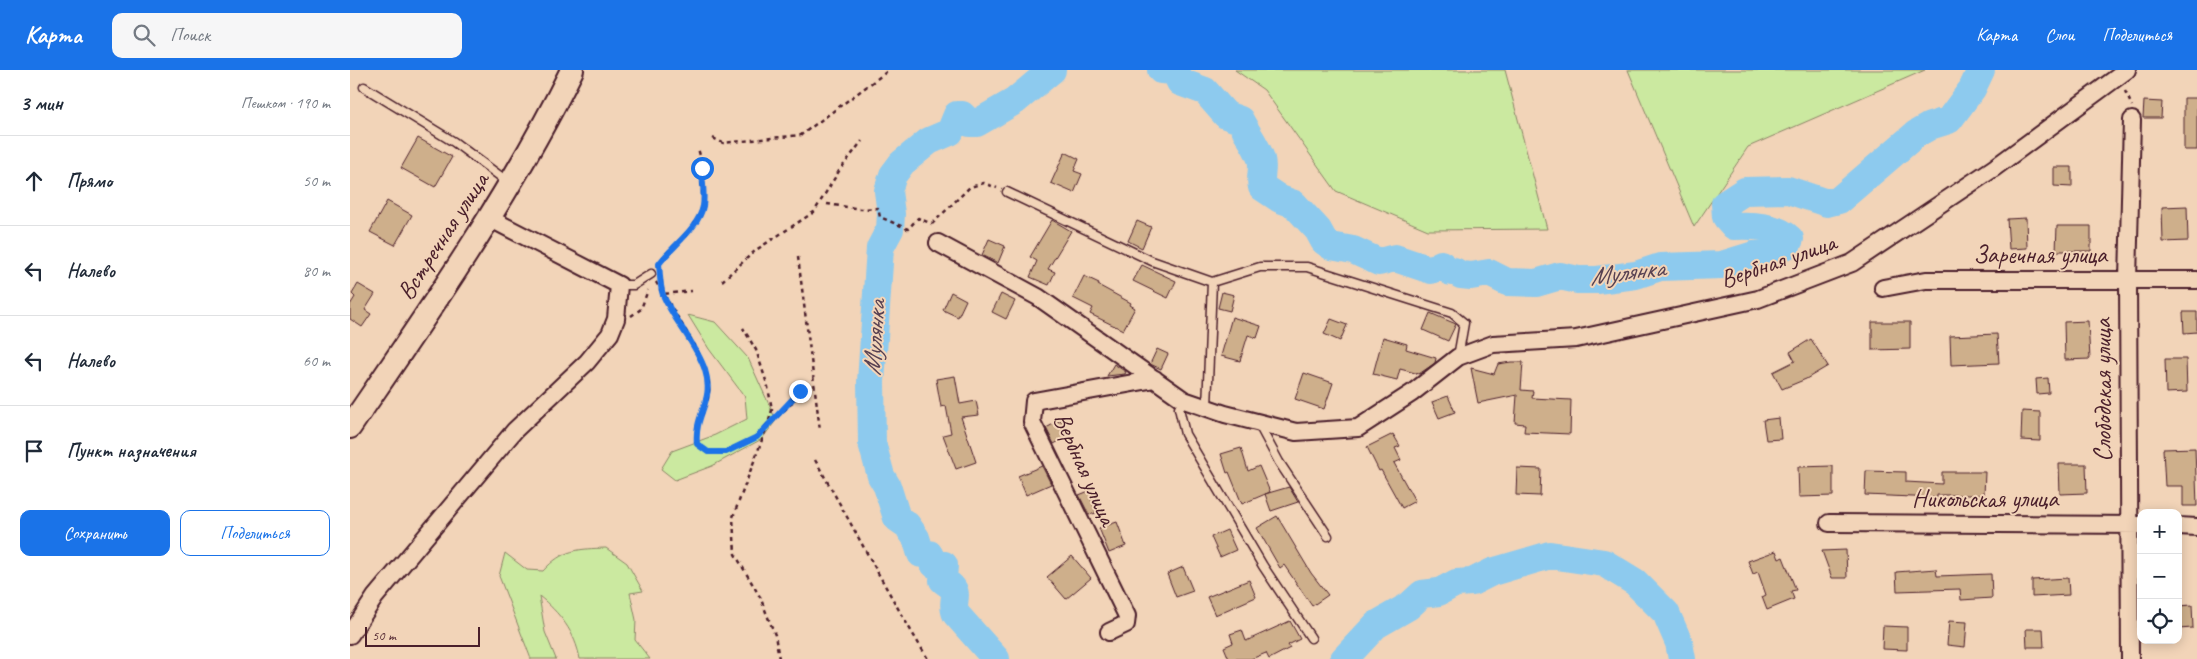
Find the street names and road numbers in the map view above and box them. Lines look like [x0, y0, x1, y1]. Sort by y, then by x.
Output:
street label: Встречная улица [390, 164, 498, 306]
street label: Вербная улица [1716, 225, 1843, 296]
street label: Заречная улица [1973, 239, 2109, 271]
street label: Слободская улица [2087, 316, 2119, 462]
street label: Вербная улица [1046, 408, 1125, 533]
street label: Никольская улица [1912, 483, 2060, 515]

